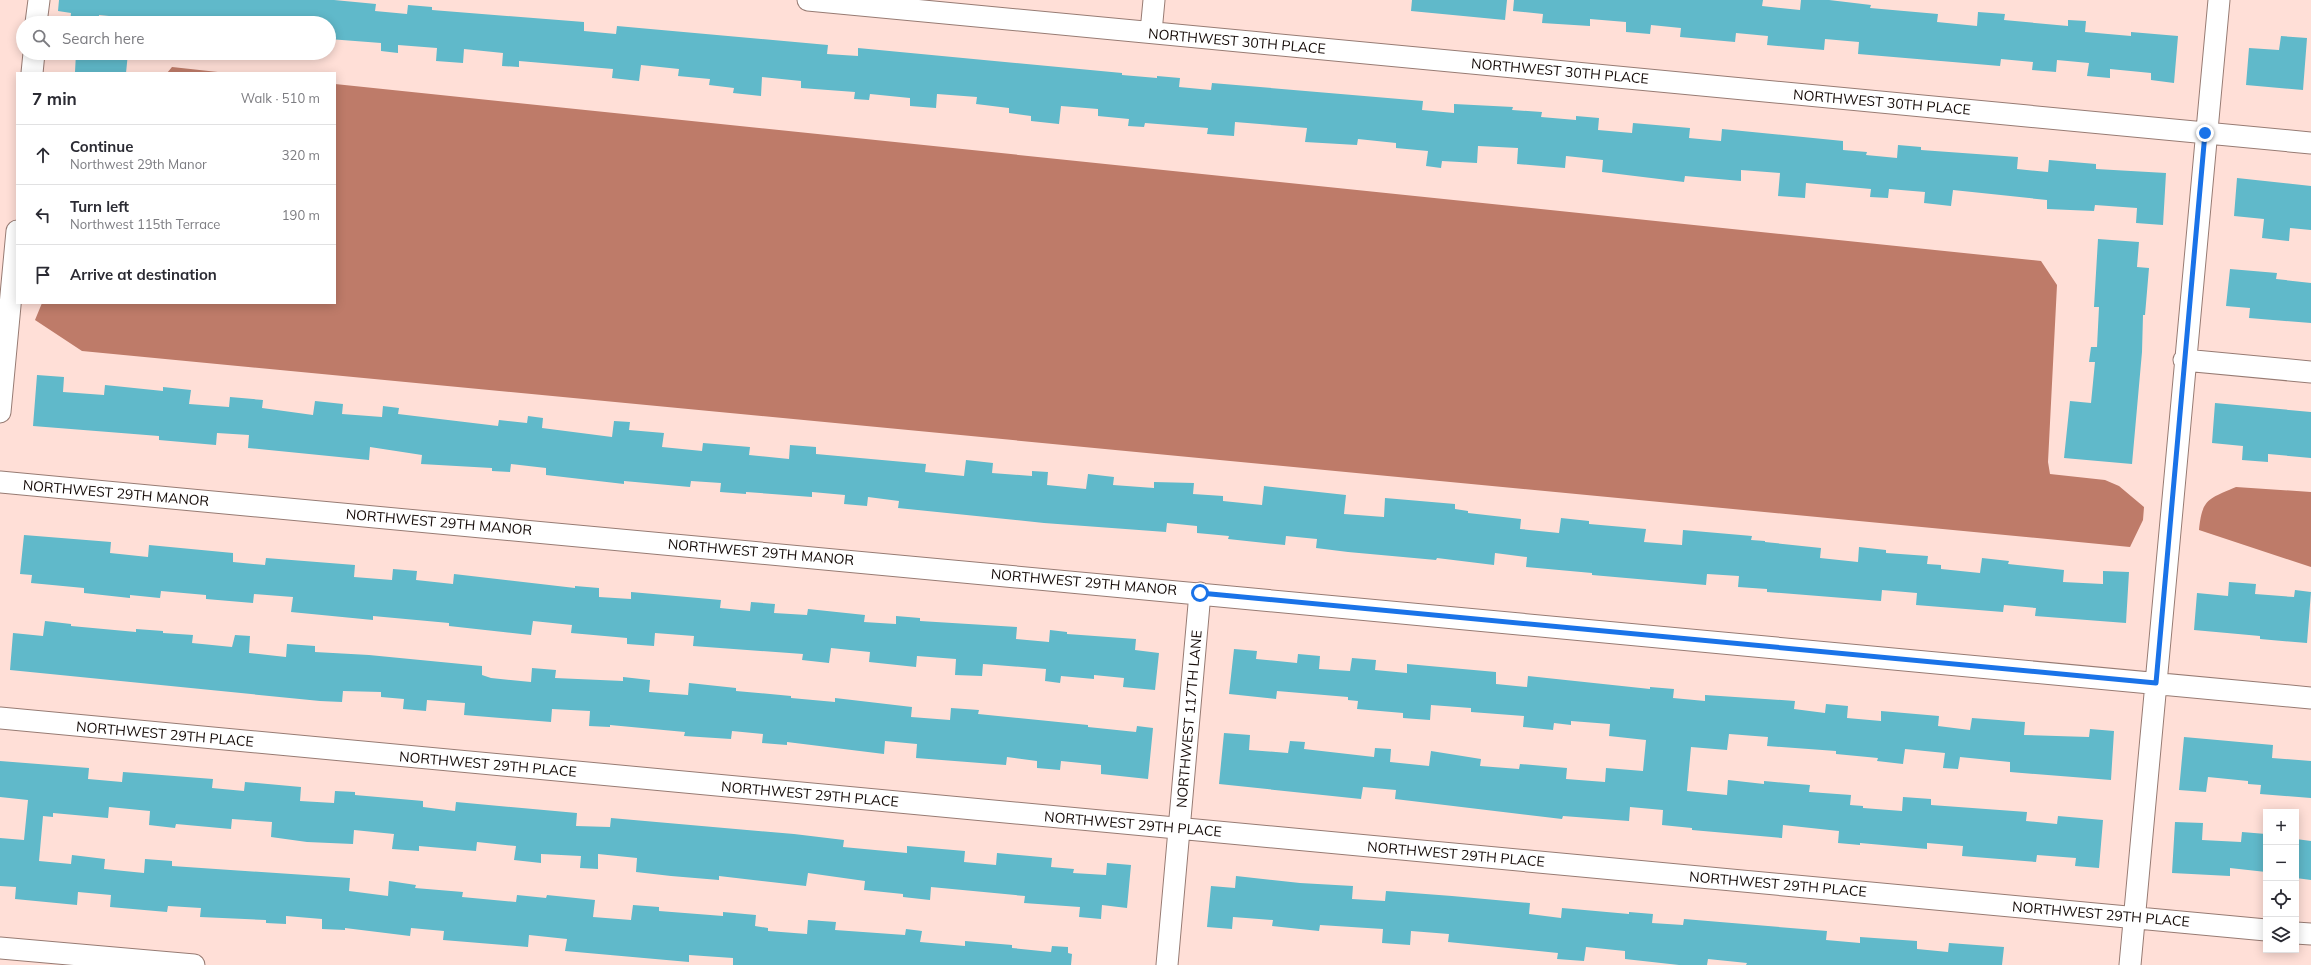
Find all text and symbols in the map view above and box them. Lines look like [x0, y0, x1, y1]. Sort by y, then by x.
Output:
search box [16, 16, 336, 60]
street label: NORTHWEST 30TH PLACE [1147, 24, 1327, 58]
icon: search [30, 27, 52, 49]
text: Search here [62, 29, 144, 48]
street label: NORTHWEST 30TH PLACE [1470, 54, 1650, 88]
street label: NORTHWEST 30TH PLACE [1792, 85, 1972, 119]
text: 7 min [32, 88, 77, 109]
text: Walk · 510 m [241, 90, 320, 106]
route end [2196, 124, 2214, 142]
text: Continue [70, 137, 133, 156]
icon: ahead [32, 144, 54, 166]
text: 320 m [282, 147, 320, 163]
text: Northwest 29th Manor [70, 156, 207, 172]
text: Turn left [70, 197, 129, 216]
icon: left [32, 204, 54, 226]
text: 190 m [282, 207, 320, 223]
text: Northwest 115th Terrace [70, 216, 220, 232]
icon: arrive [32, 264, 54, 286]
text: Arrive at destination [70, 265, 217, 284]
street label: NORTHWEST 29TH MANOR [22, 476, 210, 510]
street label: NORTHWEST 29TH MANOR [345, 505, 533, 539]
street label: NORTHWEST 29TH MANOR [667, 535, 855, 569]
street label: NORTHWEST 29TH MANOR [990, 565, 1178, 599]
route start [1191, 584, 1209, 602]
street label: NORTHWEST 117TH LANE [1172, 629, 1206, 809]
street label: NORTHWEST 29TH PLACE [75, 717, 255, 751]
street label: NORTHWEST 29TH PLACE [398, 747, 578, 781]
street label: NORTHWEST 29TH PLACE [720, 777, 900, 811]
street label: NORTHWEST 29TH PLACE [1043, 807, 1223, 841]
map controls [2263, 809, 2299, 953]
button: + [2263, 809, 2299, 845]
street label: NORTHWEST 29TH PLACE [1366, 837, 1546, 871]
button: − [2263, 845, 2299, 881]
street label: NORTHWEST 29TH PLACE [1688, 867, 1868, 901]
button: locate [2263, 881, 2299, 917]
street label: NORTHWEST 29TH PLACE [2011, 897, 2191, 931]
button: layers [2263, 917, 2299, 953]

